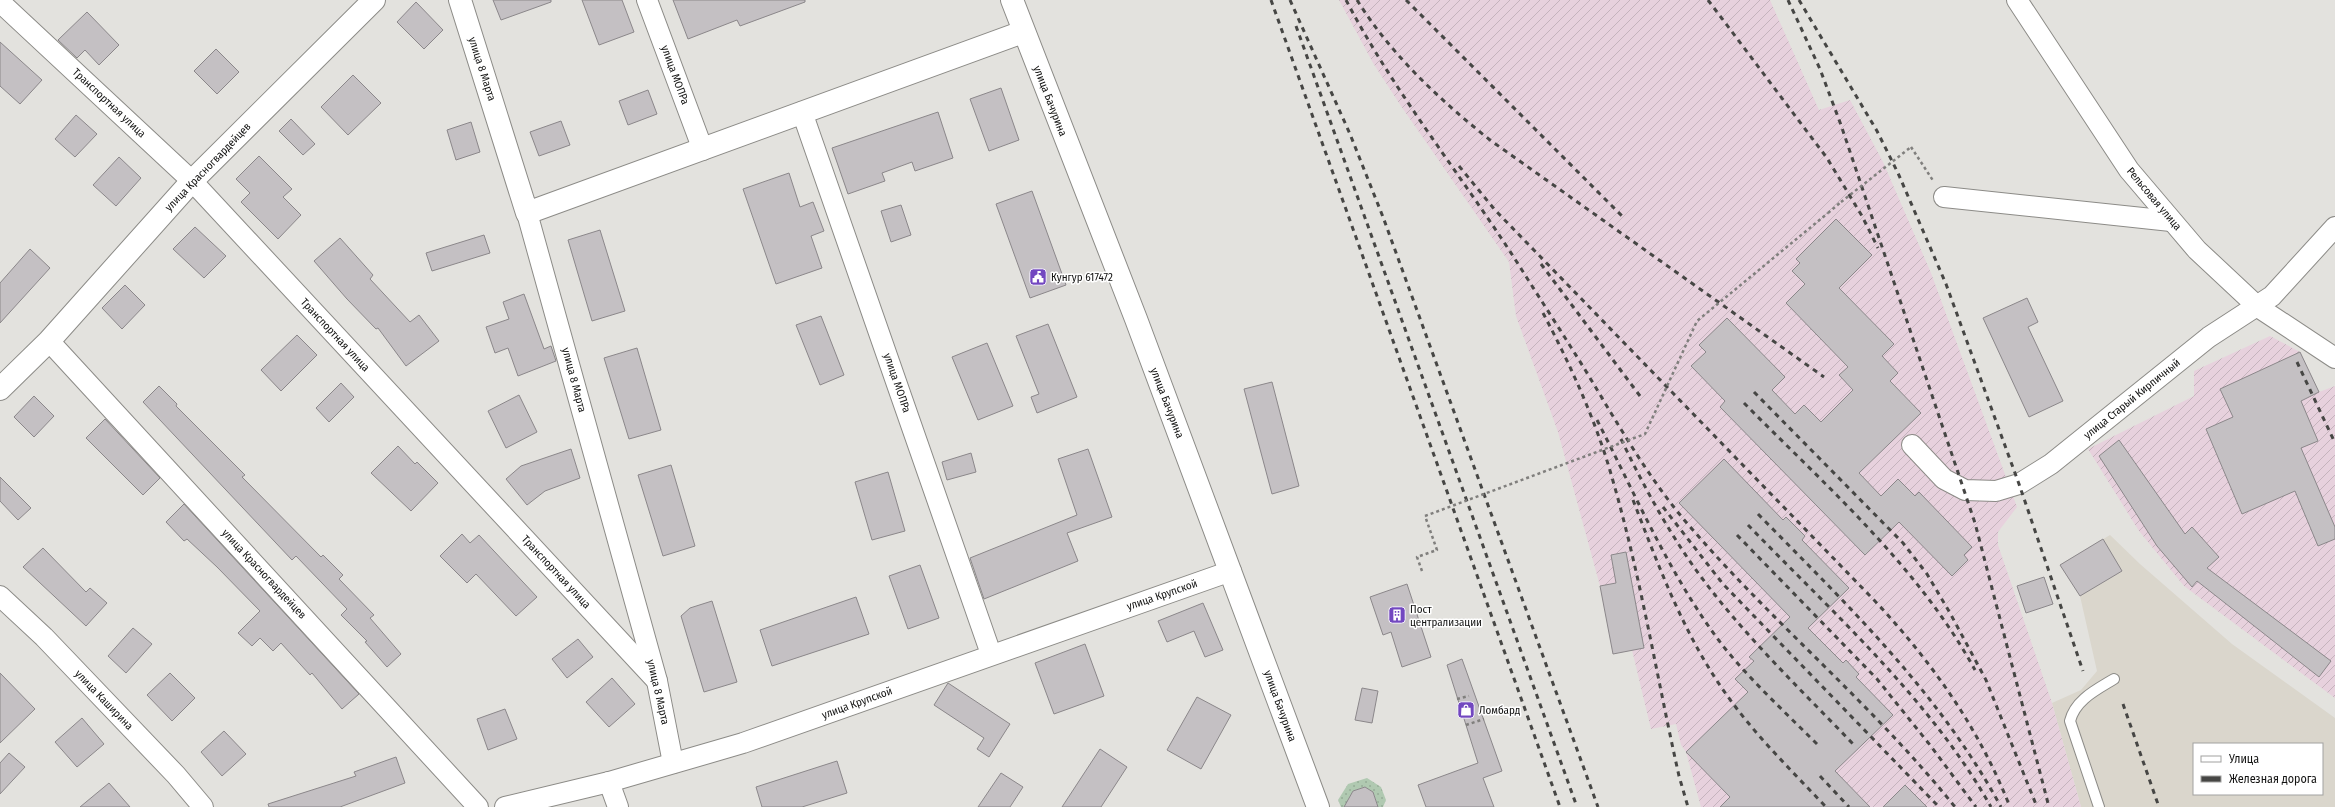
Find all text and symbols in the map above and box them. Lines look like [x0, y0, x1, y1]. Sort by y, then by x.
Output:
street label: улица 8 Марта [466, 35, 498, 103]
street label: улица МОПРа [658, 44, 692, 106]
street label: улица Бачурина [1031, 64, 1069, 138]
street label: Транспортная улица [70, 66, 148, 140]
street label: улица Красногвардейцев [162, 120, 254, 214]
street label: Рельсовая улица [2124, 165, 2184, 233]
public building icon: Кунгур 617472 [1028, 267, 1048, 287]
place label: Кунгур 617472 [1051, 271, 1113, 284]
street label: Транспортная улица [298, 296, 372, 374]
street label: улица 8 Марта [559, 346, 589, 414]
street label: улица МОПРа [881, 352, 913, 414]
street label: улица Старый Кирпичный [2081, 356, 2183, 442]
street label: улица Бачурина [1148, 366, 1186, 440]
street label: улица Красногвардейцев [219, 526, 309, 622]
street label: Транспортная улица [519, 533, 593, 611]
street label: улица Крупской [1125, 577, 1199, 613]
place label: Пост централизации [1410, 603, 1482, 629]
building icon: Пост централизации [1387, 605, 1407, 625]
street label: улица 8 Марта [644, 658, 672, 726]
street label: улица Каширина [72, 667, 136, 733]
street label: улица Бачурина [1261, 669, 1299, 743]
street label: улица Крупской [820, 684, 894, 722]
shop icon: Ломбард [1456, 700, 1476, 720]
place label: Ломбард [1479, 704, 1521, 717]
legend [2193, 743, 2323, 795]
text: Улица [2228, 752, 2259, 766]
text: Железная дорога [2229, 772, 2317, 786]

